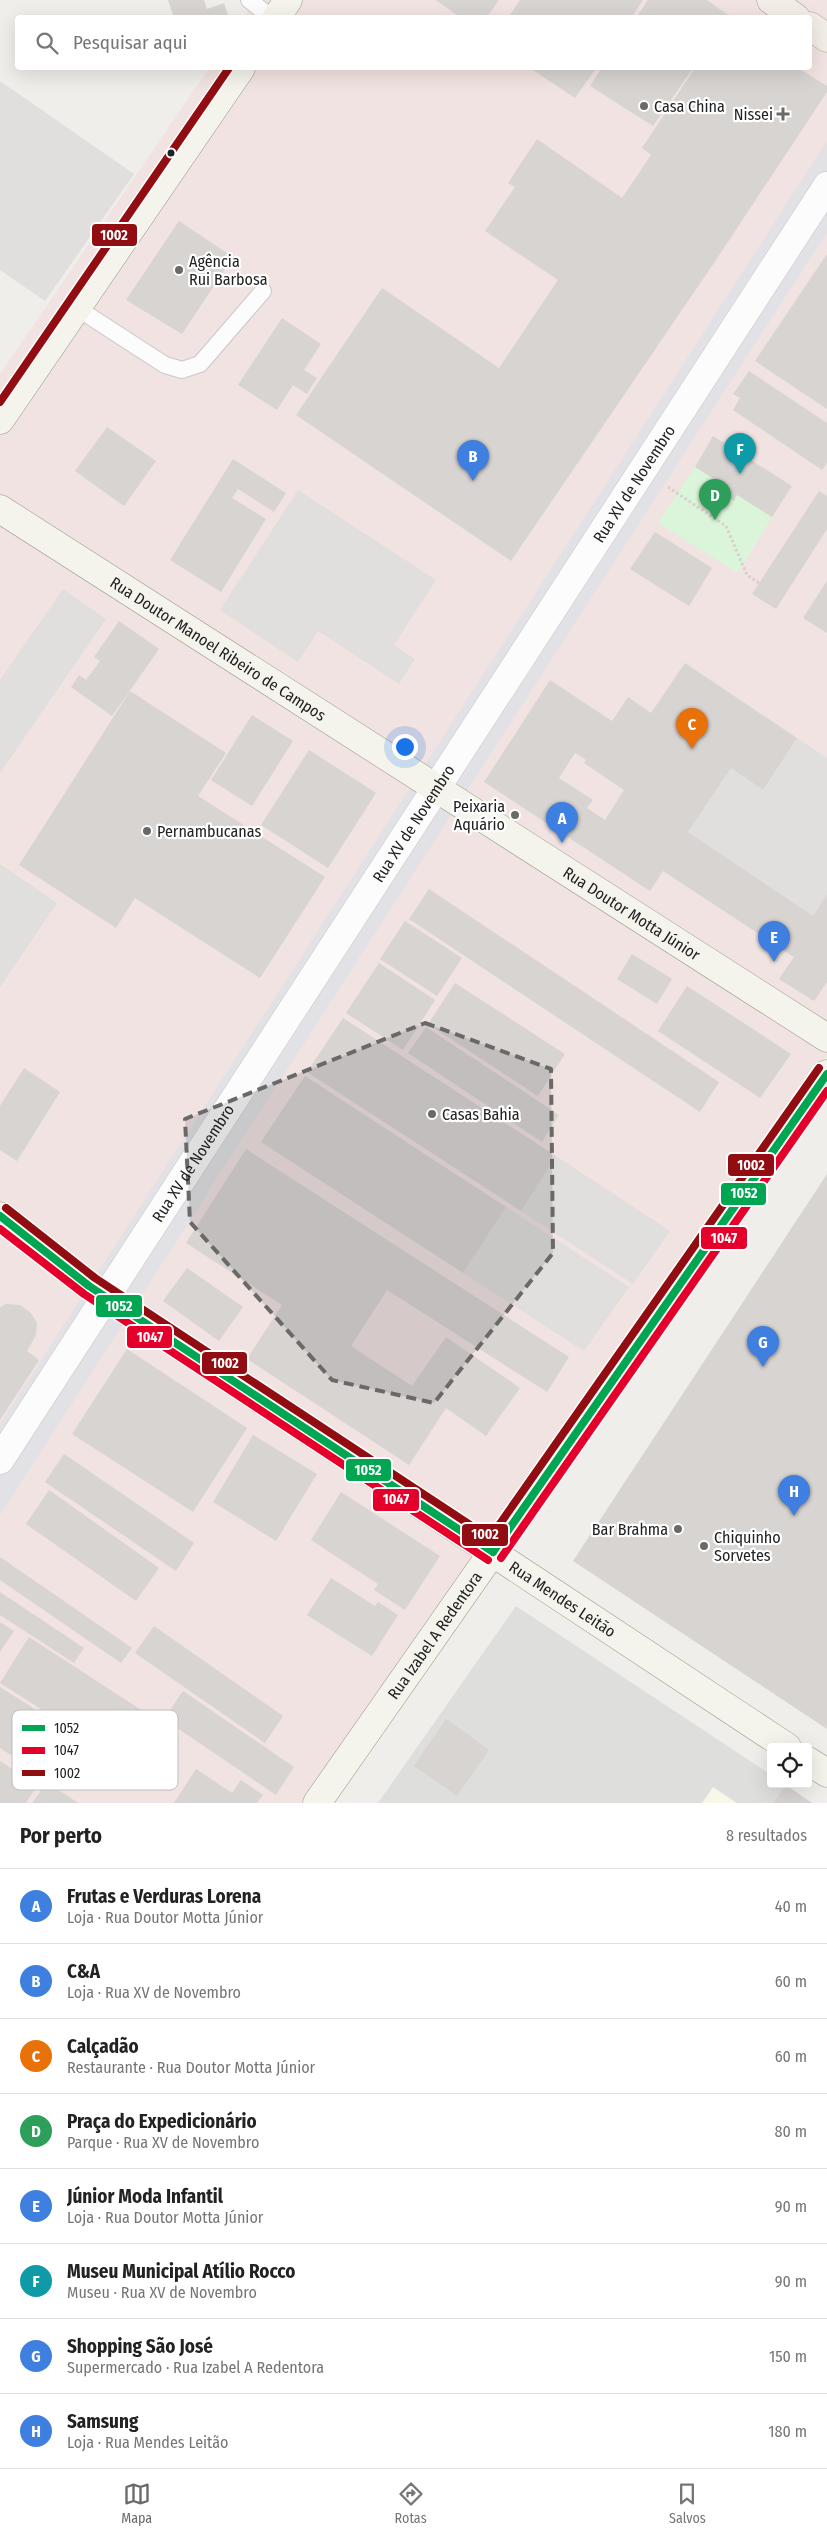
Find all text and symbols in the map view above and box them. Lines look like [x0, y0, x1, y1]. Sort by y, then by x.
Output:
search box [15, 15, 812, 70]
icon: search [33, 29, 61, 57]
text: Pesquisar aqui [73, 31, 187, 54]
place label: Casa China [654, 97, 725, 116]
marker: Casa China [638, 100, 650, 112]
place label: Nissei [734, 105, 773, 124]
marker: Nissei [777, 108, 789, 120]
unlabelled marker [166, 148, 176, 158]
line badge: 1002 [91, 223, 138, 247]
text: 1002 [100, 227, 128, 244]
place label: Agência Rui Barbosa [189, 252, 268, 289]
marker: Agência Rui Barbosa [173, 264, 185, 276]
street label: Rua XV de Novembro [589, 421, 679, 546]
pin: F [724, 433, 756, 474]
pin: B [457, 440, 489, 481]
pin: D [699, 479, 731, 520]
street label: Rua Doutor Manoel Ribeiro de Campos [107, 573, 330, 725]
pin: C [676, 708, 708, 749]
your location [392, 734, 418, 760]
street label: Rua XV de Novembro [368, 761, 458, 886]
place label: Peixaria Aquário [453, 797, 505, 834]
pin: A [546, 802, 578, 843]
marker: Peixaria Aquário [509, 809, 521, 821]
place label: Pernambucanas [157, 822, 262, 841]
marker: Pernambucanas [141, 825, 153, 837]
street label: Rua Doutor Motta Júnior [560, 862, 704, 964]
pin: E [758, 921, 790, 962]
street label: Rua XV de Novembro [148, 1101, 238, 1225]
place label: Casas Bahia [442, 1105, 520, 1124]
marker: Casas Bahia [426, 1108, 438, 1120]
line badge: 1002 [727, 1153, 775, 1177]
text: 1002 [737, 1157, 765, 1174]
line badge: 1052 [720, 1182, 767, 1206]
text: 1052 [731, 1185, 758, 1202]
line badge: 1047 [700, 1226, 748, 1250]
text: 1047 [711, 1230, 737, 1247]
line badge: 1052 [95, 1294, 143, 1318]
text: 1052 [106, 1298, 133, 1315]
line badge: 1047 [126, 1325, 173, 1349]
pin: G [747, 1326, 779, 1367]
text: 1047 [137, 1329, 163, 1346]
line badge: 1002 [201, 1351, 248, 1375]
text: 1002 [211, 1355, 239, 1372]
line badge: 1052 [345, 1458, 392, 1482]
text: 1052 [355, 1462, 382, 1479]
pin: H [778, 1475, 810, 1516]
line badge: 1047 [372, 1488, 420, 1512]
text: 1047 [383, 1491, 409, 1508]
place label: Bar Brahma [592, 1520, 668, 1539]
line badge: 1002 [461, 1523, 509, 1547]
marker: Bar Brahma [672, 1523, 684, 1535]
text: 1002 [471, 1526, 499, 1543]
place label: Chiquinho Sorvetes [714, 1528, 781, 1565]
marker: Chiquinho Sorvetes [698, 1540, 710, 1552]
street label: Rua Mendes Leitão [506, 1557, 620, 1641]
street label: Rua Izabel A Redentora [383, 1568, 486, 1702]
legend [12, 1710, 178, 1790]
text: 1052 [54, 1720, 79, 1737]
text: 1047 [54, 1742, 79, 1759]
map controls [767, 1743, 812, 1788]
button: locate [767, 1743, 812, 1788]
text: 1002 [54, 1765, 80, 1782]
text: Por perto [20, 1823, 102, 1849]
text: 8 resultados [726, 1826, 807, 1845]
text: Frutas e Verduras Lorena [67, 1885, 261, 1908]
text: A [32, 1897, 40, 1916]
text: 40 m [775, 1897, 807, 1916]
text: Loja · Rua Doutor Motta Júnior [67, 1908, 263, 1927]
text: C&A [67, 1960, 100, 1983]
text: B [32, 1972, 40, 1991]
text: 60 m [775, 1972, 807, 1991]
text: Loja · Rua XV de Novembro [67, 1983, 241, 2002]
text: Calçadão [67, 2035, 139, 2058]
text: C [32, 2047, 40, 2066]
text: 60 m [775, 2047, 807, 2066]
text: Restaurante · Rua Doutor Motta Júnior [67, 2058, 315, 2077]
text: Praça do Expedicionário [67, 2110, 257, 2133]
text: D [31, 2122, 41, 2141]
text: 80 m [775, 2122, 807, 2141]
text: Parque · Rua XV de Novembro [67, 2133, 259, 2152]
text: Júnior Moda Infantil [67, 2185, 223, 2208]
text: E [32, 2197, 40, 2216]
text: 90 m [775, 2197, 807, 2216]
text: Loja · Rua Doutor Motta Júnior [67, 2208, 263, 2227]
text: Museu Municipal Atílio Rocco [67, 2260, 295, 2283]
text: F [32, 2272, 40, 2291]
text: 90 m [775, 2272, 807, 2291]
text: Museu · Rua XV de Novembro [67, 2283, 257, 2302]
text: Shopping São José [67, 2335, 213, 2358]
text: G [31, 2347, 41, 2366]
text: 150 m [769, 2347, 807, 2366]
text: Supermercado · Rua Izabel A Redentora [67, 2358, 324, 2377]
text: Samsung [67, 2410, 138, 2433]
text: H [31, 2422, 41, 2441]
text: 180 m [768, 2422, 807, 2441]
text: Loja · Rua Mendes Leitão [67, 2433, 228, 2452]
tab: Mapa [121, 2480, 152, 2527]
tab: Rotas [395, 2480, 427, 2527]
tab: Salvos [669, 2480, 706, 2527]

